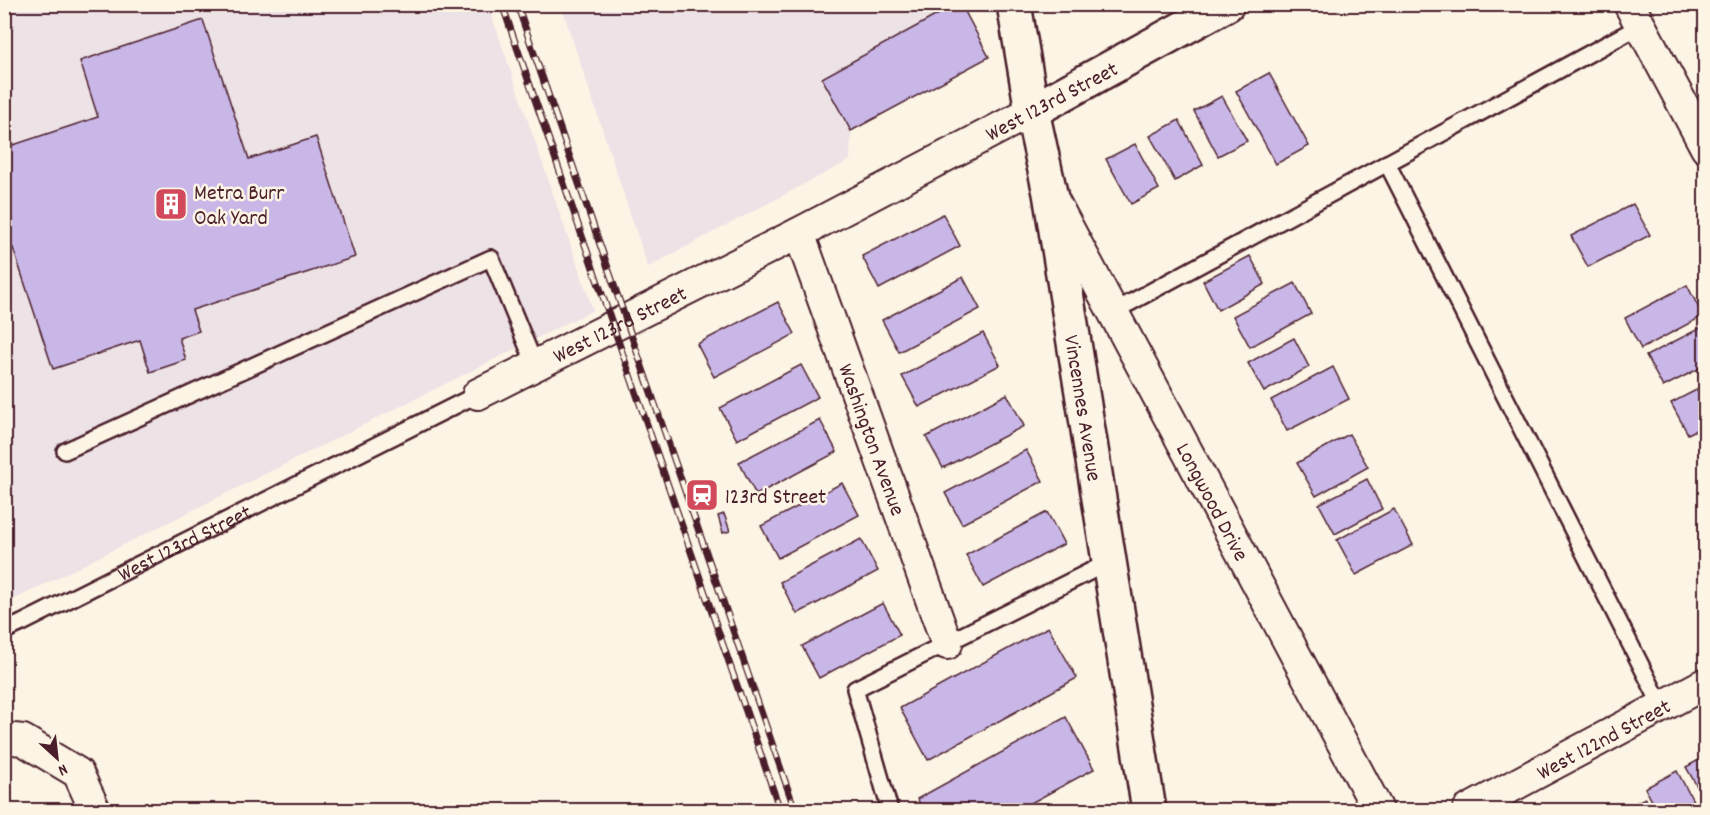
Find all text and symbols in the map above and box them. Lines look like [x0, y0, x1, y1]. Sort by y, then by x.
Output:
street label: West 123rd Street [981, 55, 1124, 151]
place label: Metra Burr Oak Yard [194, 179, 285, 235]
building icon: Metra Burr Oak Yard [153, 186, 189, 222]
street label: West 123rd Street [549, 280, 693, 373]
street label: Vincennes Avenue [1054, 333, 1108, 484]
street label: Washington Avenue [828, 360, 912, 521]
street label: Longwood Drive [1166, 438, 1255, 568]
station icon: 123rd Street [684, 477, 720, 513]
place label: 123rd Street [725, 483, 826, 514]
street label: West 123rd Street [113, 498, 258, 591]
street label: West 122nd Street [1532, 693, 1677, 790]
north arrow [27, 728, 87, 788]
text: N [54, 757, 71, 781]

